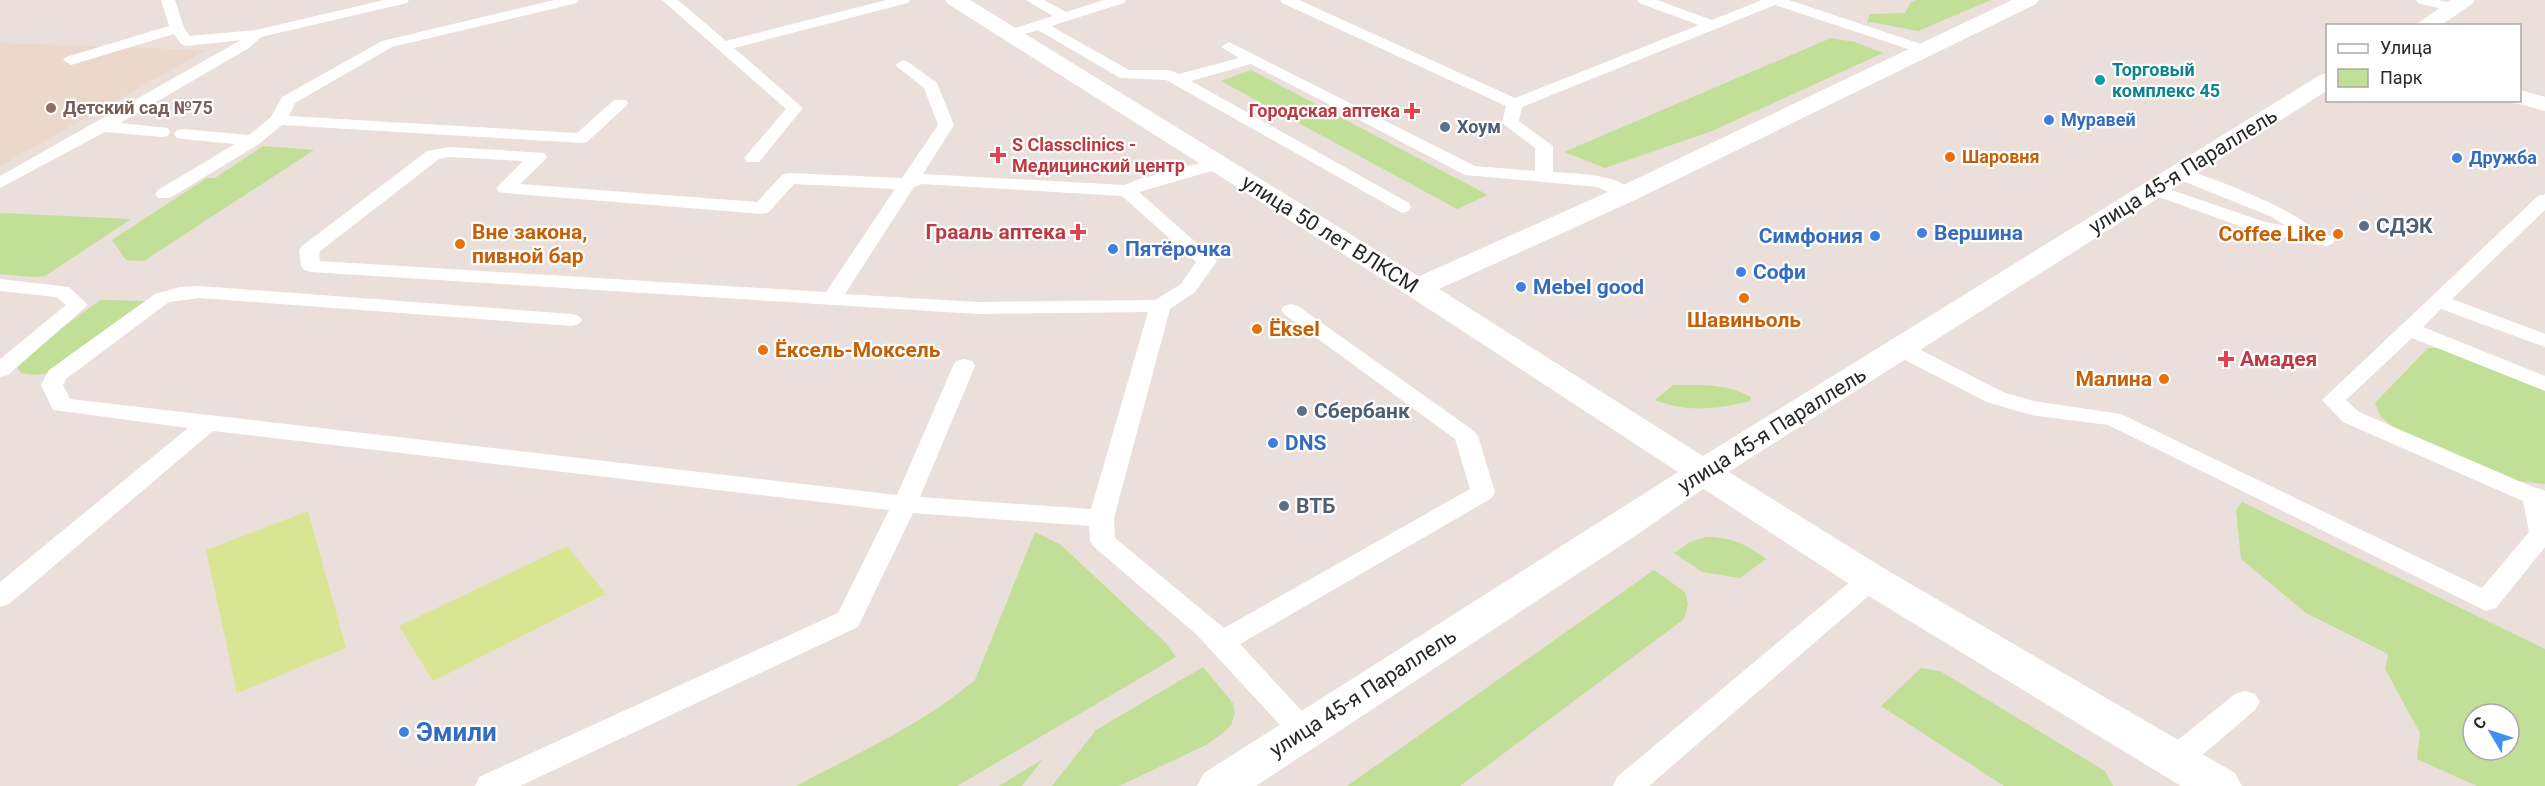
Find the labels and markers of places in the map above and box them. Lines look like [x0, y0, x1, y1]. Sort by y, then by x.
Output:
place label: Торговый комплекс 45 [2112, 59, 2220, 101]
marker: Торговый комплекс 45 [2093, 73, 2107, 87]
place label: Детский сад №75 [63, 97, 213, 118]
place label: Городская аптека [1249, 100, 1400, 121]
marker: Детский сад №75 [44, 101, 58, 115]
marker: Городская аптека [1405, 104, 1419, 118]
place label: Муравей [2061, 109, 2136, 130]
marker: Муравей [2042, 113, 2056, 127]
place label: Хоум [1457, 116, 1501, 137]
marker: Хоум [1438, 120, 1452, 134]
place label: S Classclinics - Медицинский центр [1012, 134, 1185, 176]
marker: S Classclinics - Медицинский центр [989, 146, 1007, 164]
place label: Шаровня [1962, 146, 2040, 167]
place label: Дружба [2469, 147, 2537, 168]
marker: Шаровня [1943, 150, 1957, 164]
marker: Дружба [2450, 151, 2464, 165]
place label: СДЭК [2376, 214, 2433, 238]
marker: СДЭК [2357, 219, 2371, 233]
place label: Вне закона, пивной бар [472, 220, 587, 268]
place label: Грааль аптека [925, 220, 1066, 244]
place label: Вершина [1934, 221, 2023, 245]
place label: Coffee Like [2218, 222, 2326, 246]
place label: Симфония [1759, 224, 1863, 248]
marker: Грааль аптека [1071, 225, 1085, 239]
marker: Вершина [1915, 226, 1929, 240]
marker: Coffee Like [2331, 227, 2345, 241]
marker: Симфония [1868, 229, 1882, 243]
marker: Вне закона, пивной бар [453, 237, 467, 251]
place label: Пятёрочка [1125, 237, 1231, 261]
marker: Пятёрочка [1106, 242, 1120, 256]
place label: Софи [1753, 260, 1806, 284]
marker: Софи [1734, 265, 1748, 279]
place label: Mebel good [1533, 275, 1644, 299]
marker: Mebel good [1514, 280, 1528, 294]
marker: Шавиньоль [1737, 291, 1751, 305]
place label: Шавиньоль [1687, 308, 1801, 332]
place label: Ёksel [1269, 317, 1320, 341]
marker: Ёksel [1250, 322, 1264, 336]
place label: Ёксель-Моксель [775, 338, 941, 362]
marker: Ёксель-Моксель [756, 343, 770, 357]
place label: Амадея [2240, 347, 2317, 371]
marker: Амадея [2217, 350, 2235, 368]
place label: Малина [2075, 367, 2152, 391]
marker: Малина [2157, 372, 2171, 386]
place label: Сбербанк [1314, 399, 1410, 423]
marker: Сбербанк [1295, 404, 1309, 418]
place label: DNS [1285, 431, 1326, 455]
marker: DNS [1266, 436, 1280, 450]
place label: ВТБ [1296, 494, 1335, 518]
marker: ВТБ [1277, 499, 1291, 513]
place label: Эмили [416, 717, 497, 747]
marker: Эмили [397, 725, 411, 739]

